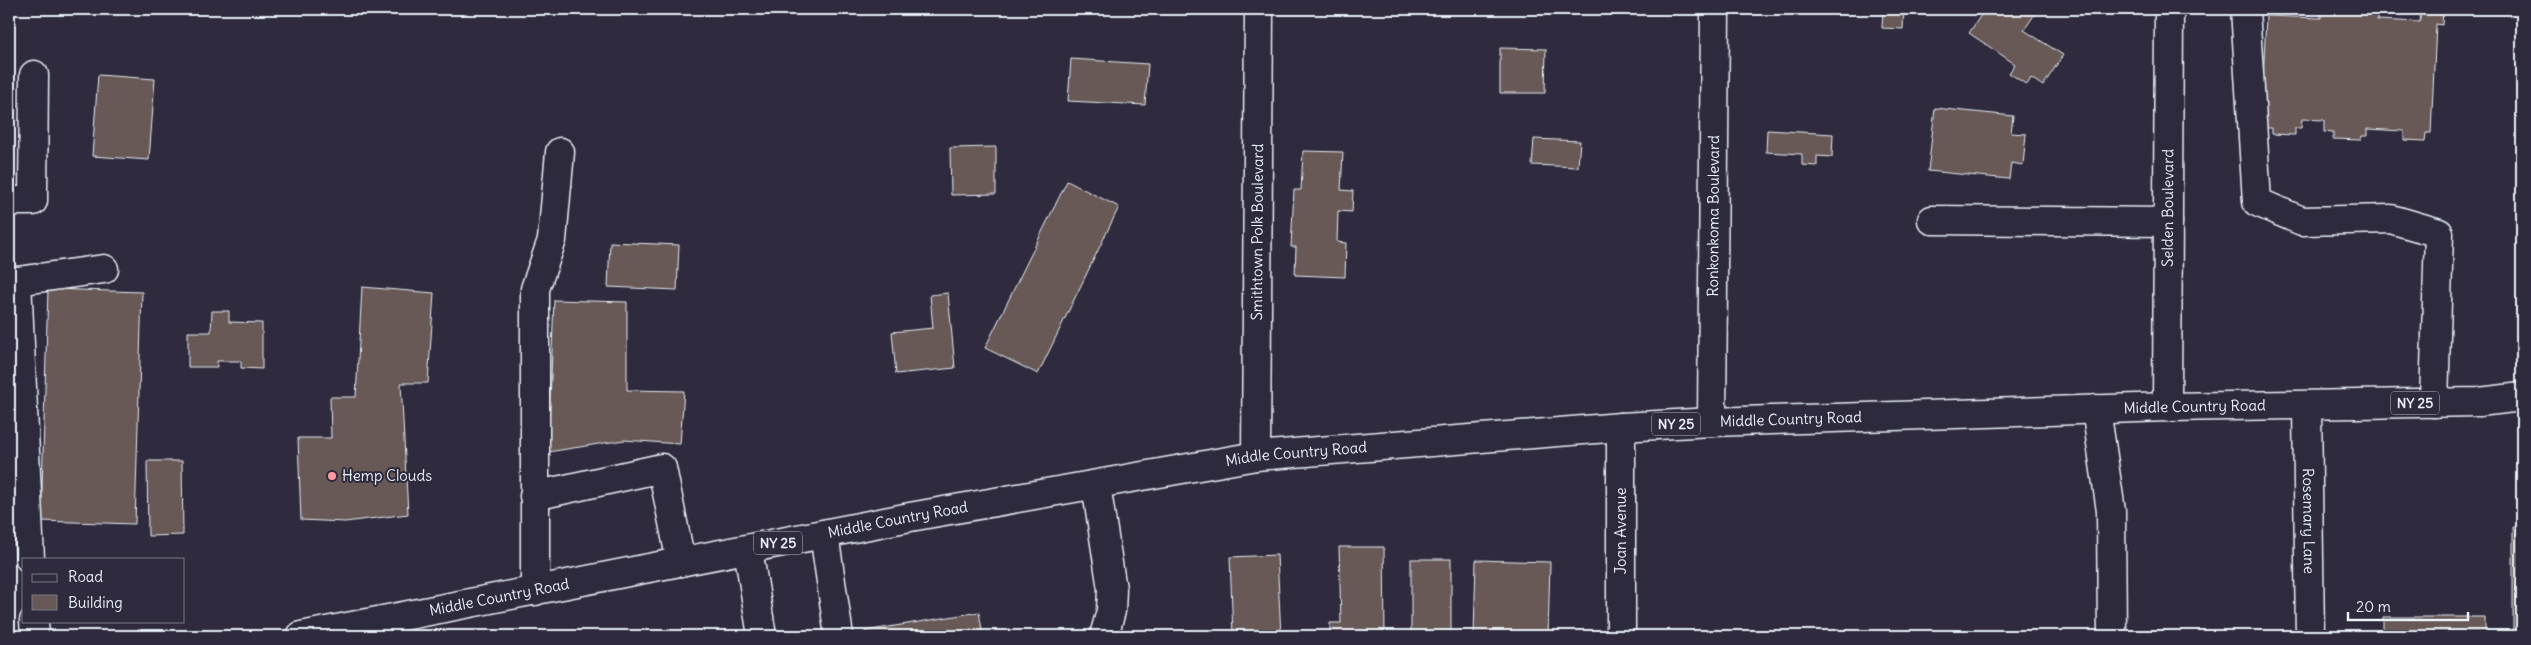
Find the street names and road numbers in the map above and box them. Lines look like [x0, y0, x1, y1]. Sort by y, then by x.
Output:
street label: Ronkonkoma Boulevard [1703, 135, 1723, 297]
street label: Smithtown Polk Boulevard [1247, 143, 1267, 320]
street label: Selden Boulevard [2158, 149, 2177, 267]
road number: NY 25 [2391, 392, 2439, 414]
street label: Middle Country Road [2123, 395, 2266, 417]
street label: Middle Country Road [1719, 407, 1862, 431]
road number: NY 25 [1652, 412, 1700, 436]
street label: Middle Country Road [1224, 437, 1368, 470]
street label: Rosemary Lane [2299, 468, 2319, 574]
street label: Joan Avenue [1611, 487, 1630, 575]
street label: Middle Country Road [826, 497, 969, 542]
road number: NY 25 [754, 532, 802, 554]
street label: Middle Country Road [428, 574, 571, 620]

